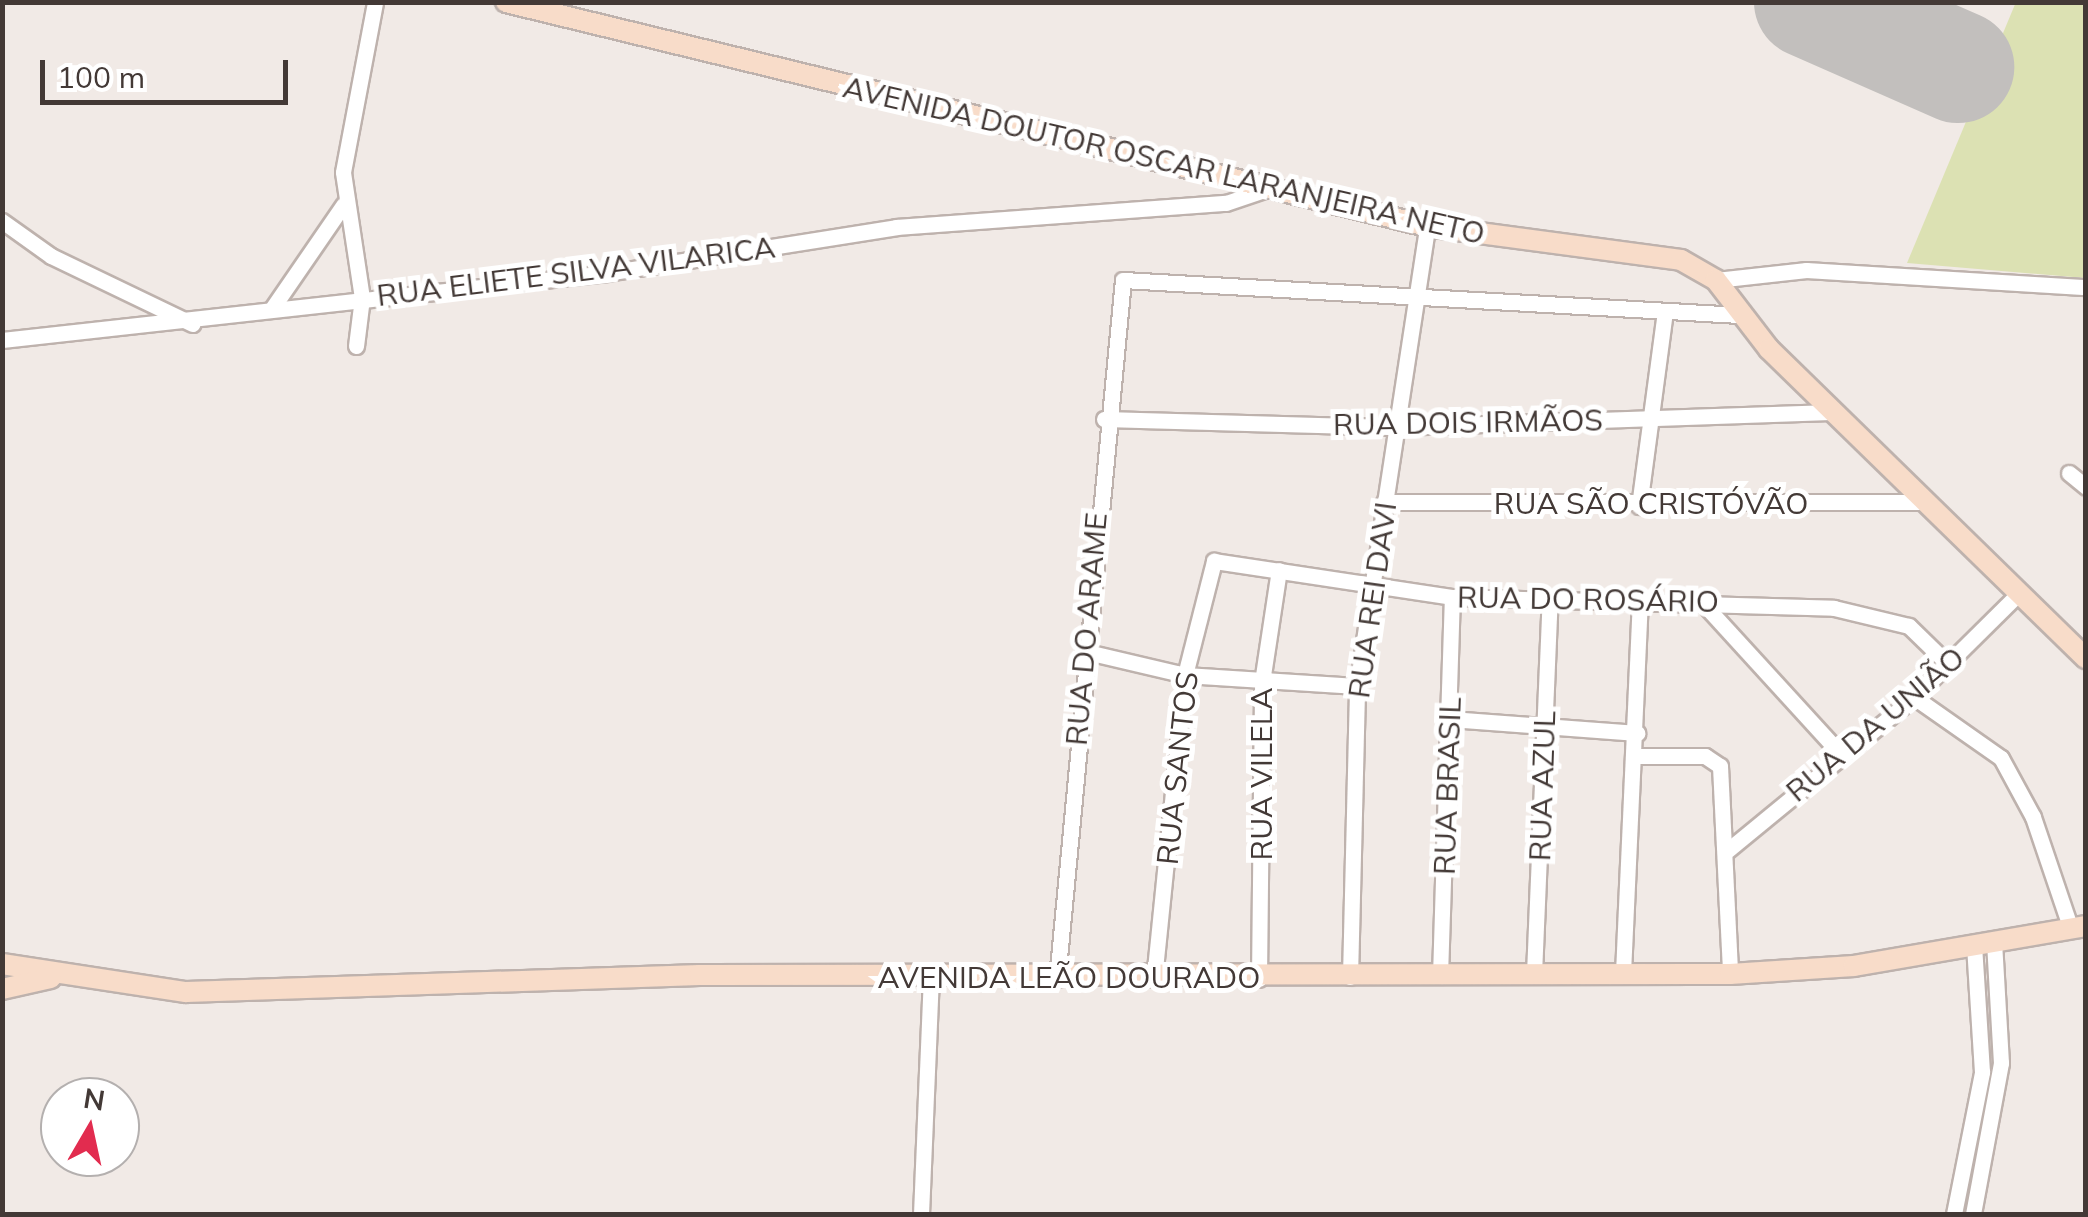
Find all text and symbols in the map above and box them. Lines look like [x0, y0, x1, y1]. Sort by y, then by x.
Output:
scale bar [45, 40, 292, 102]
text: 100 m [57, 58, 145, 96]
street label: AVENIDA DOUTOR OSCAR LARANJEIRA NETO [840, 69, 1488, 251]
street label: RUA ELIETE SILVA VILARICA [375, 229, 777, 313]
street label: RUA DOIS IRMÃOS [1333, 402, 1603, 442]
street label: RUA SÃO CRISTÓVÃO [1494, 485, 1808, 521]
street label: RUA REI DAVI [1340, 500, 1404, 700]
street label: RUA DO ARAME [1058, 511, 1114, 747]
street label: RUA DO ROSÁRIO [1457, 579, 1719, 619]
street label: RUA DA UNIÃO [1779, 639, 1971, 809]
street label: RUA SANTOS [1149, 670, 1205, 866]
street label: RUA VILELA [1243, 688, 1279, 860]
street label: RUA BRASIL [1426, 696, 1468, 876]
street label: RUA AZUL [1521, 710, 1563, 862]
street label: AVENIDA LEÃO DOURADO [878, 959, 1260, 995]
north arrow [40, 1077, 140, 1177]
text: N [81, 1080, 108, 1118]

